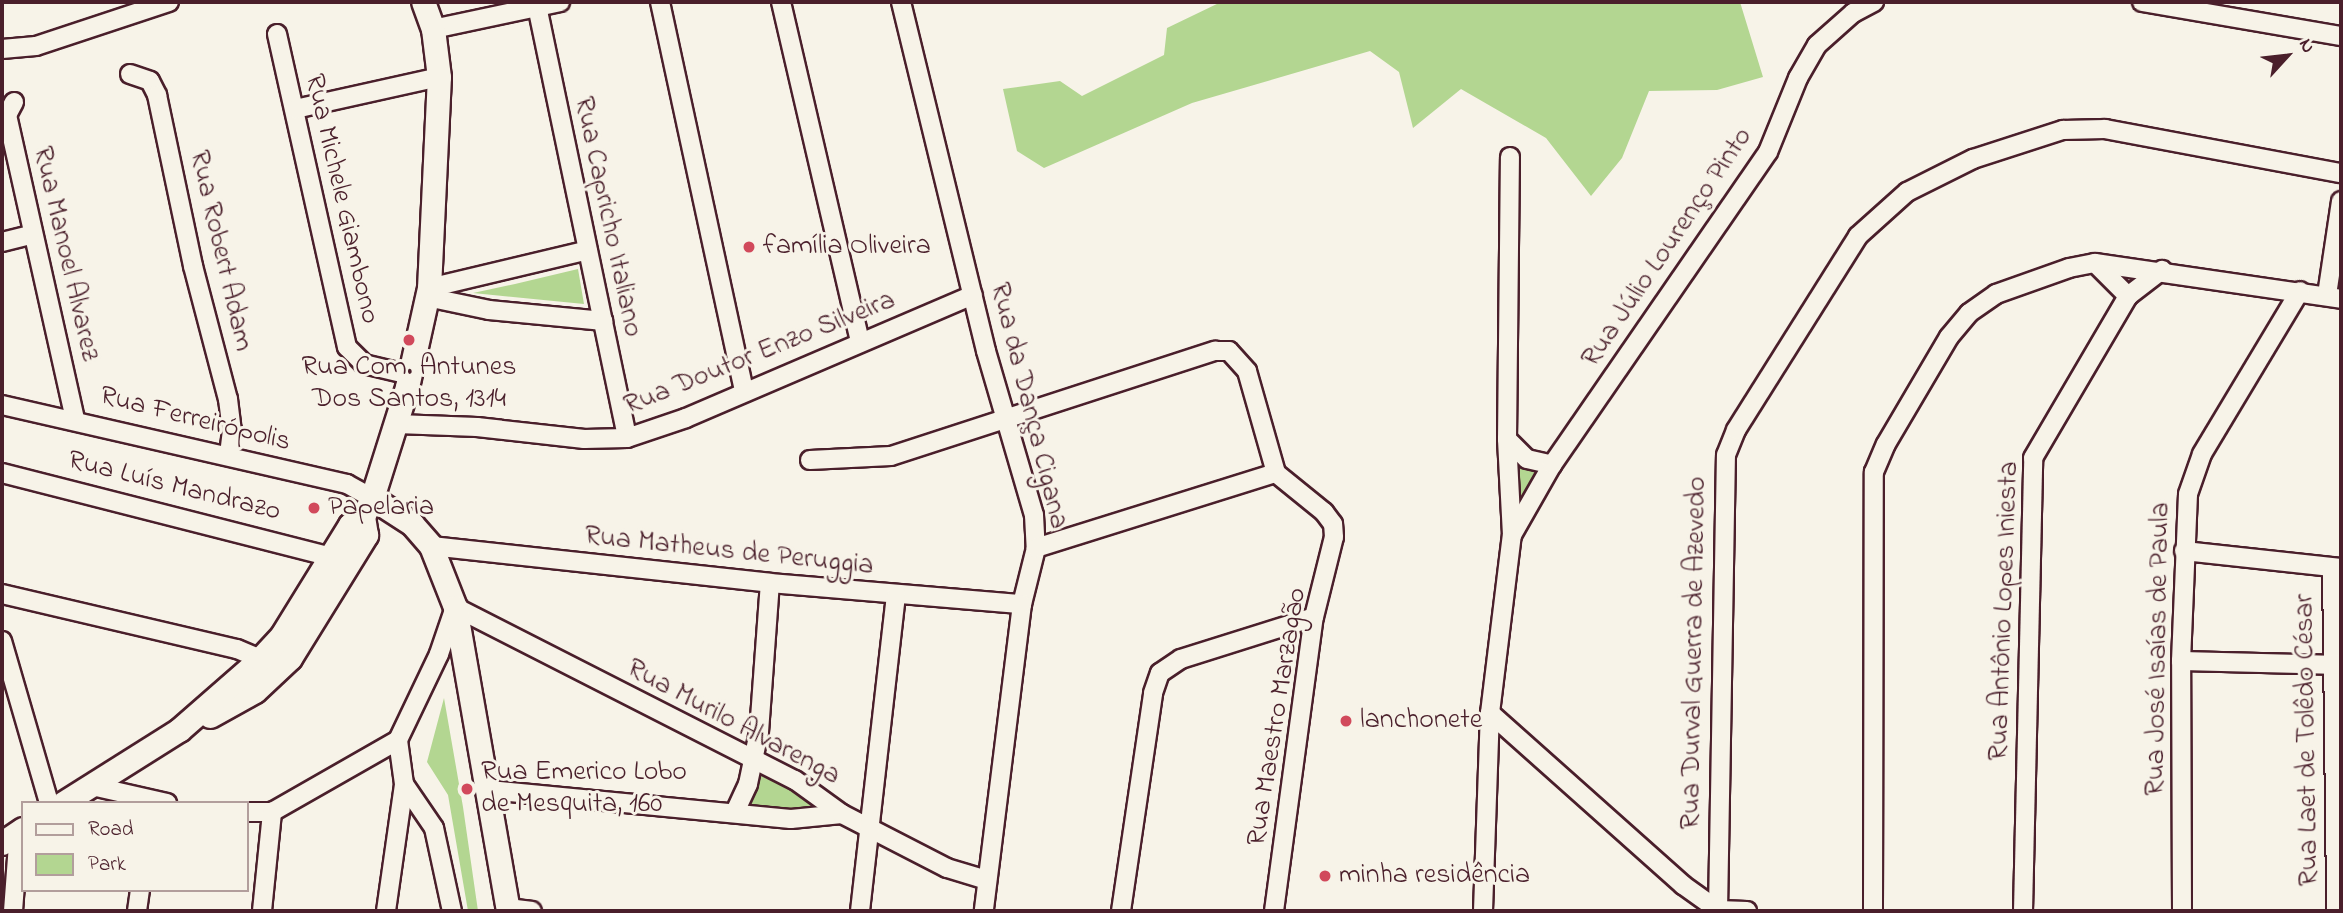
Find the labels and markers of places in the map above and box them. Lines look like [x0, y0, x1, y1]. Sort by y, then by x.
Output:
place label: família Oliveira [763, 230, 931, 264]
marker: família Oliveira [741, 239, 757, 255]
marker: Rua Com. Antunes Dos Santos, 1314 [401, 332, 417, 348]
place label: Rua Com. Antunes Dos Santos, 1314 [302, 351, 516, 417]
place label: Papelaria [328, 491, 434, 525]
marker: Papelaria [306, 500, 322, 516]
place label: lanchonete [1360, 704, 1482, 738]
marker: lanchonete [1338, 713, 1354, 729]
place label: Rua Emerico Lobo de Mesquita, 160 [481, 756, 687, 822]
marker: Rua Emerico Lobo de Mesquita, 160 [459, 781, 475, 797]
place label: minha residência [1339, 859, 1530, 893]
marker: minha residência [1317, 868, 1333, 884]

